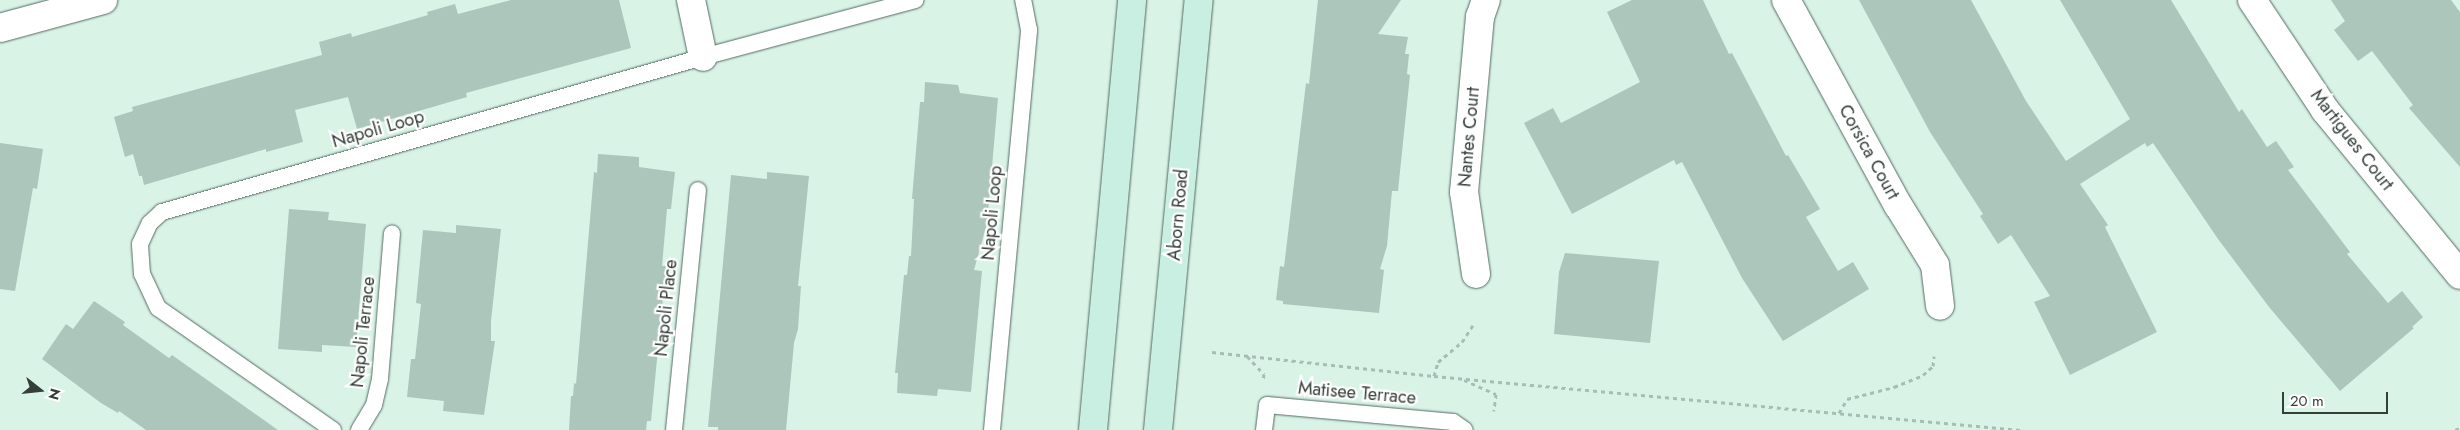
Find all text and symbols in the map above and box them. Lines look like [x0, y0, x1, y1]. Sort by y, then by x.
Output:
street label: Martigues Court [2306, 85, 2398, 195]
street label: Nantes Court [1454, 86, 1484, 188]
street label: Corsica Court [1834, 101, 1904, 203]
street label: Napoli Loop [329, 106, 427, 152]
street label: Napoli Loop [977, 165, 1007, 261]
street label: Aborn Road [1163, 168, 1193, 262]
street label: Napoli Place [650, 258, 682, 358]
street label: Napoli Terrace [346, 275, 380, 389]
north arrow [15, 365, 65, 415]
street label: Matisee Terrace [1297, 377, 1417, 409]
scale bar [2285, 382, 2391, 414]
text: N [43, 386, 66, 402]
text: 20 m [2290, 390, 2324, 412]

